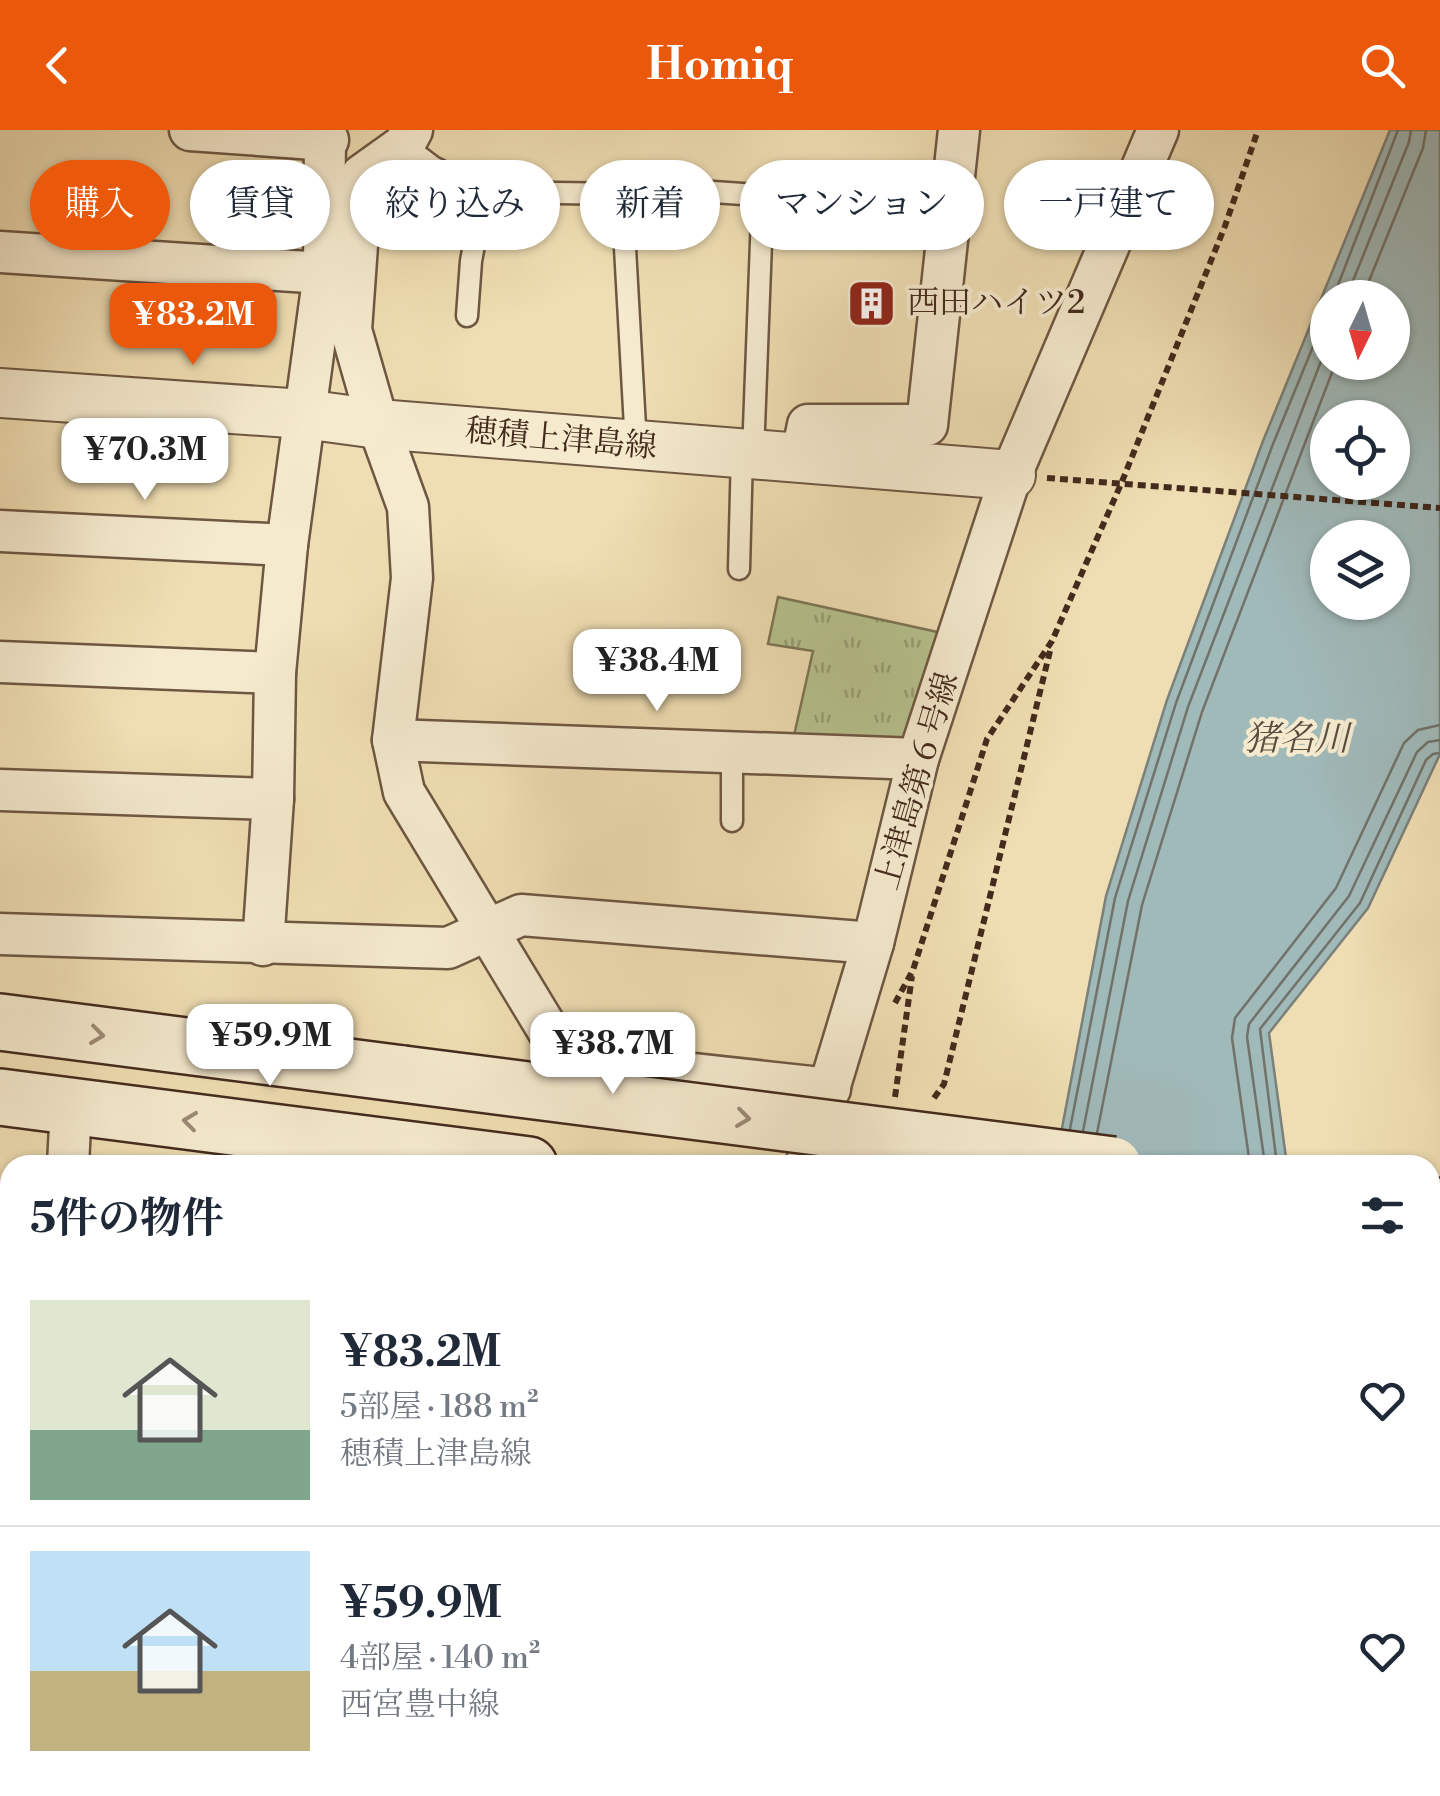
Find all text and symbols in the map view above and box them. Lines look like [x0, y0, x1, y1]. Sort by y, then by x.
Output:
text: Homiq [647, 37, 793, 94]
icon: back [30, 38, 85, 93]
icon: search [1355, 38, 1410, 93]
chip: 購入 [30, 160, 170, 250]
chip: 賃貸 [190, 160, 330, 250]
chip: 絞り込み [350, 160, 560, 250]
chip: 新着 [580, 160, 720, 250]
chip: マンション [740, 160, 984, 250]
chip: 一戸建て [1004, 160, 1214, 250]
building icon: 西田ハイツ2 [846, 277, 898, 329]
north arrow [1310, 280, 1410, 380]
map controls [1310, 280, 1410, 620]
pin: ¥83.2M [112, 283, 274, 368]
place label: 西田ハイツ2 [907, 283, 1085, 323]
text: ¥83.2M [132, 295, 254, 335]
button: locate [1310, 400, 1410, 500]
street label: 穂積上津島線 [464, 411, 658, 467]
pin: ¥70.3M [64, 418, 226, 503]
text: ¥70.3M [83, 430, 207, 470]
button: layers [1310, 520, 1410, 620]
pin: ¥38.4M [576, 629, 738, 714]
text: ¥38.4M [595, 641, 719, 681]
street label: 上津島第６号線 [867, 668, 967, 894]
water label: 猪名川 [1244, 718, 1353, 761]
pin: ¥59.9M [189, 1004, 351, 1089]
pin: ¥38.7M [532, 1012, 694, 1097]
text: ¥59.9M [208, 1016, 332, 1056]
one-way arrow [88, 1023, 105, 1044]
text: ¥38.7M [552, 1024, 674, 1064]
one-way arrow [735, 1107, 751, 1128]
one-way arrow [181, 1112, 198, 1133]
icon: filters [1355, 1188, 1410, 1243]
text: 5件の物件 [30, 1193, 224, 1246]
text: ¥83.2M [340, 1327, 501, 1380]
icon: home [110, 1340, 230, 1460]
icon: heart [1355, 1373, 1410, 1428]
text: 5部屋 · 188 m² [340, 1387, 538, 1427]
text: 穂積上津島線 [340, 1434, 532, 1474]
text: ¥59.9M [340, 1578, 502, 1631]
icon: home [110, 1591, 230, 1711]
icon: heart [1355, 1624, 1410, 1679]
text: 4部屋 · 140 m² [340, 1638, 540, 1678]
text: 西宮豊中線 [340, 1685, 500, 1725]

